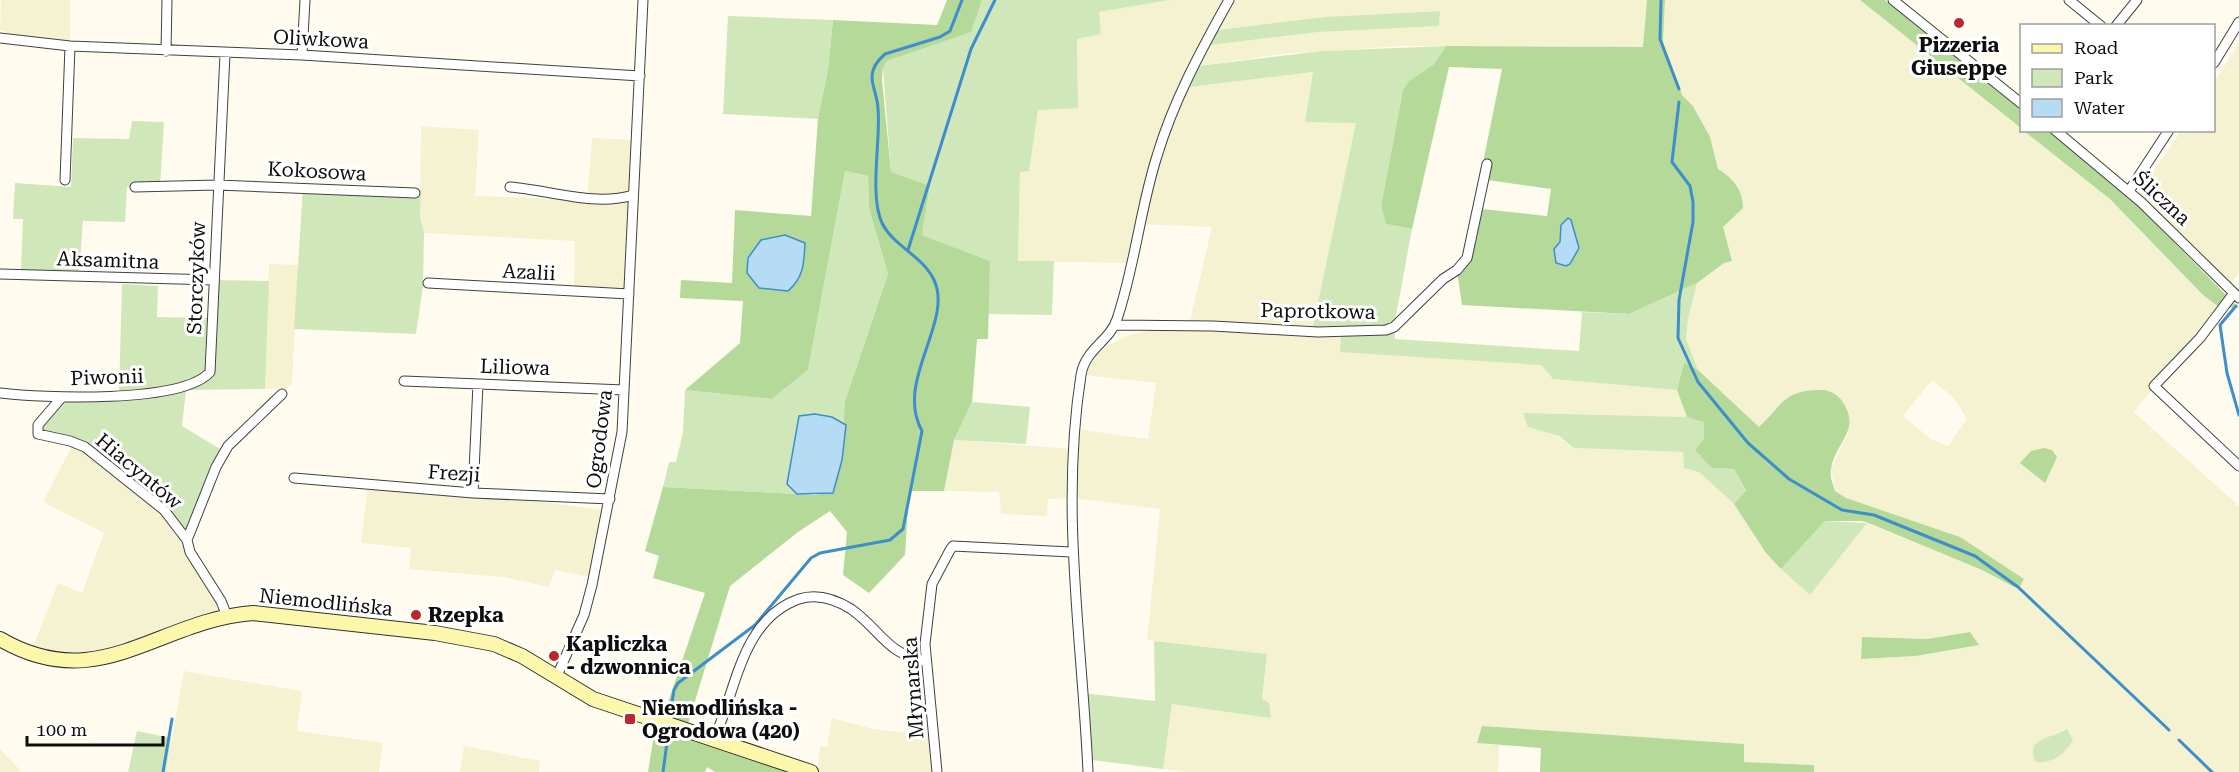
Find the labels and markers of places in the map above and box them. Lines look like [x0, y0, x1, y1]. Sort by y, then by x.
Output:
marker: Pizzeria Giuseppe [1952, 16, 1966, 30]
place label: Pizzeria Giuseppe [1911, 33, 2007, 80]
place label: Rzepka [428, 603, 504, 627]
marker: Rzepka [409, 608, 423, 622]
place label: Kapliczka - dzwonnica [566, 632, 691, 679]
marker: Kapliczka - dzwonnica [547, 649, 561, 663]
place label: Niemodlińska - Ogrodowa (420) [642, 696, 800, 743]
marker: Niemodlińska - Ogrodowa (420) [623, 712, 637, 726]

